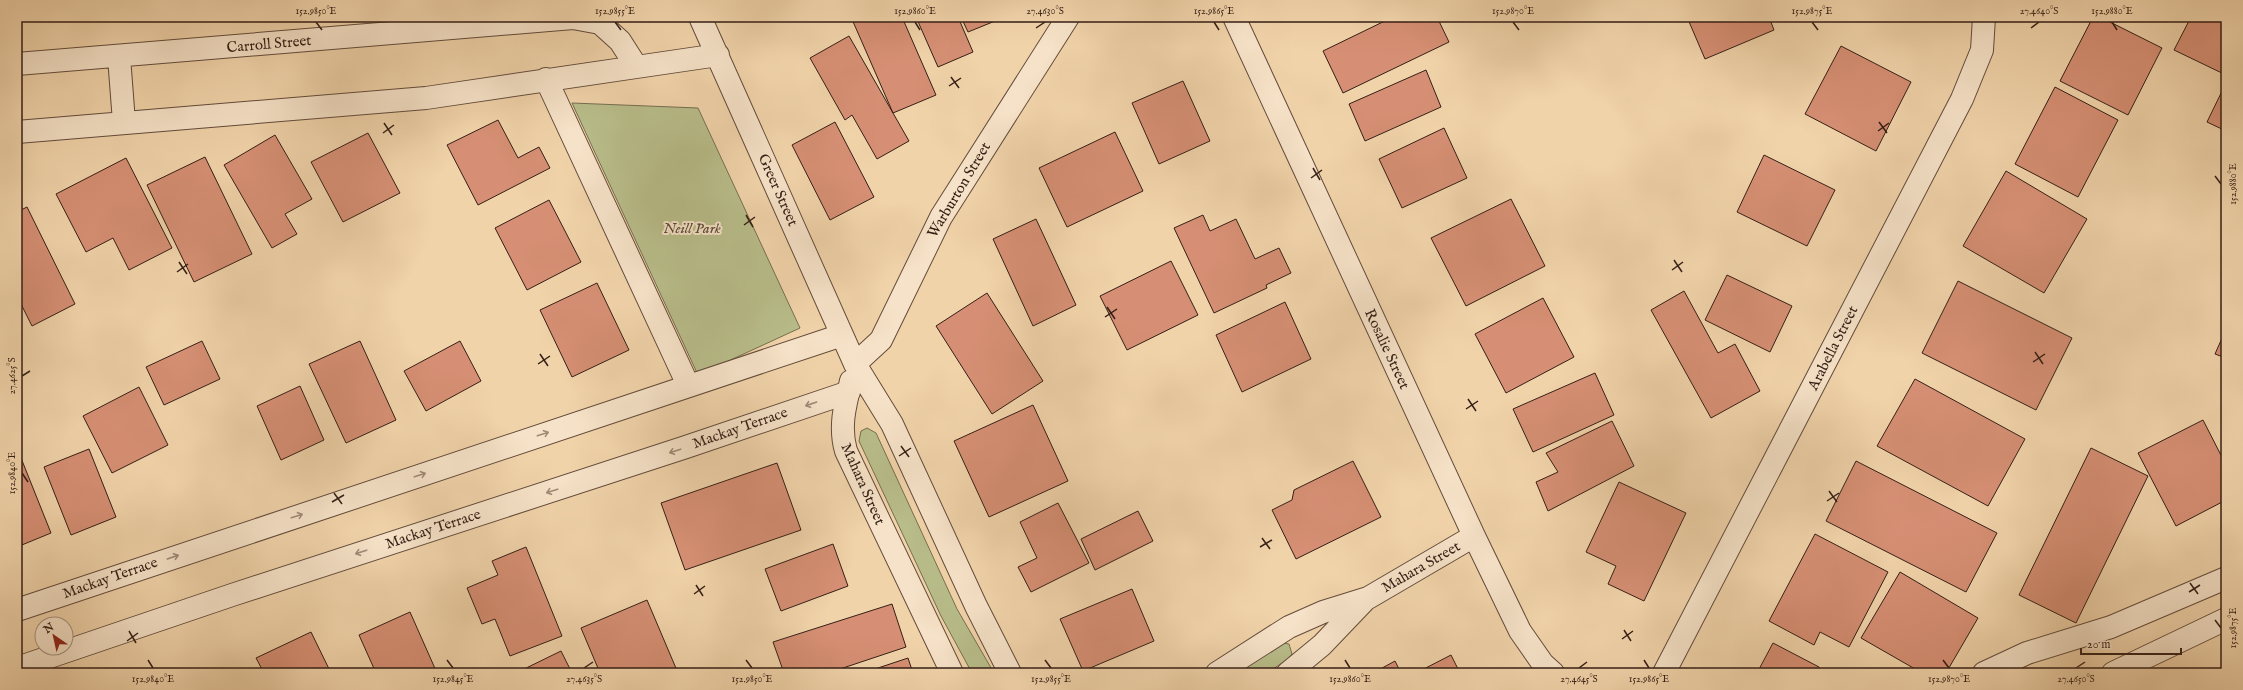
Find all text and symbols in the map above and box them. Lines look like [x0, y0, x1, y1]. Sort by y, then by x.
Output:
text: 152.9850°E [295, 5, 337, 18]
text: 152.9855°E [595, 5, 635, 18]
text: 152.9860°E [894, 5, 936, 18]
text: 27.4630°S [1026, 5, 1064, 18]
text: 152.9865°E [1194, 5, 1234, 18]
text: 152.9870°E [1492, 5, 1534, 18]
text: 152.9875°E [1792, 5, 1832, 18]
text: 27.4640°S [2020, 5, 2058, 18]
text: 152.9880°E [2091, 5, 2133, 18]
street label: Carroll Street [226, 31, 312, 57]
street label: Warburton Street [923, 139, 995, 241]
street label: Greer Street [754, 151, 802, 229]
text: 152.9880°E [2227, 163, 2240, 205]
park label: Neill Park [663, 219, 721, 238]
street label: Arabella Street [1803, 303, 1862, 394]
street label: Rosalie Street [1360, 306, 1414, 392]
text: 27.4625°S [6, 357, 19, 395]
one-way arrow [805, 401, 818, 408]
street label: Mackay Terrace [690, 403, 790, 453]
one-way arrow [537, 429, 549, 437]
street label: Mahara Street [837, 440, 889, 528]
one-way arrow [670, 447, 682, 455]
text: 152.9840°E [6, 452, 19, 494]
one-way arrow [414, 470, 426, 478]
one-way arrow [546, 487, 558, 495]
street label: Mackay Terrace [383, 505, 483, 553]
one-way arrow [290, 511, 302, 519]
street label: Mahara Street [1378, 537, 1464, 597]
one-way arrow [356, 549, 368, 557]
one-way arrow [167, 552, 179, 560]
street label: Mackay Terrace [60, 553, 160, 603]
text: 152.9875°E [2227, 608, 2240, 648]
north arrow [34, 616, 74, 656]
text: N [40, 620, 57, 638]
scale bar [2081, 630, 2181, 656]
text: 20 m [2087, 637, 2110, 652]
text: 152.9840°E [132, 673, 174, 686]
text: 152.9845°E [432, 673, 474, 686]
text: 27.4635°S [566, 673, 602, 686]
text: 152.9850°E [731, 673, 773, 686]
text: 152.9855°E [1031, 673, 1071, 686]
text: 152.9860°E [1329, 673, 1371, 686]
text: 27.4645°S [1560, 673, 1598, 686]
text: 152.9865°E [1629, 673, 1669, 686]
text: 152.9870°E [1928, 673, 1970, 686]
text: 27.4650°S [2057, 673, 2095, 686]

